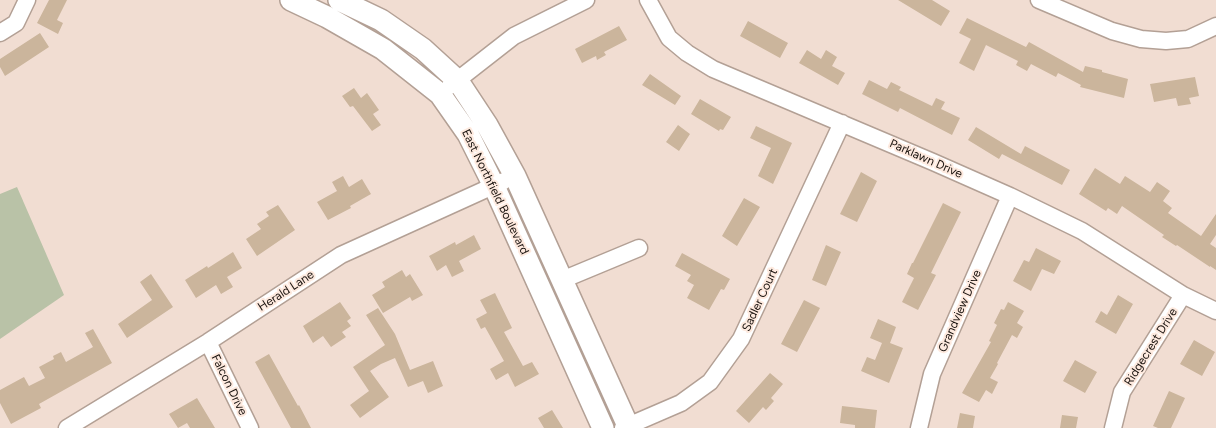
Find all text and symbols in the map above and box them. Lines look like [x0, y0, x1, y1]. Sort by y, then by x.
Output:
street label: East Northfield Boulevard [458, 127, 532, 257]
street label: Parklawn Drive [887, 136, 965, 182]
street label: Sadler Court [739, 266, 781, 334]
street label: Herald Lane [255, 268, 317, 314]
street label: Grandview Drive [935, 268, 985, 354]
street label: Ridgecrest Drive [1121, 306, 1181, 388]
street label: Falcon Drive [208, 352, 250, 418]

